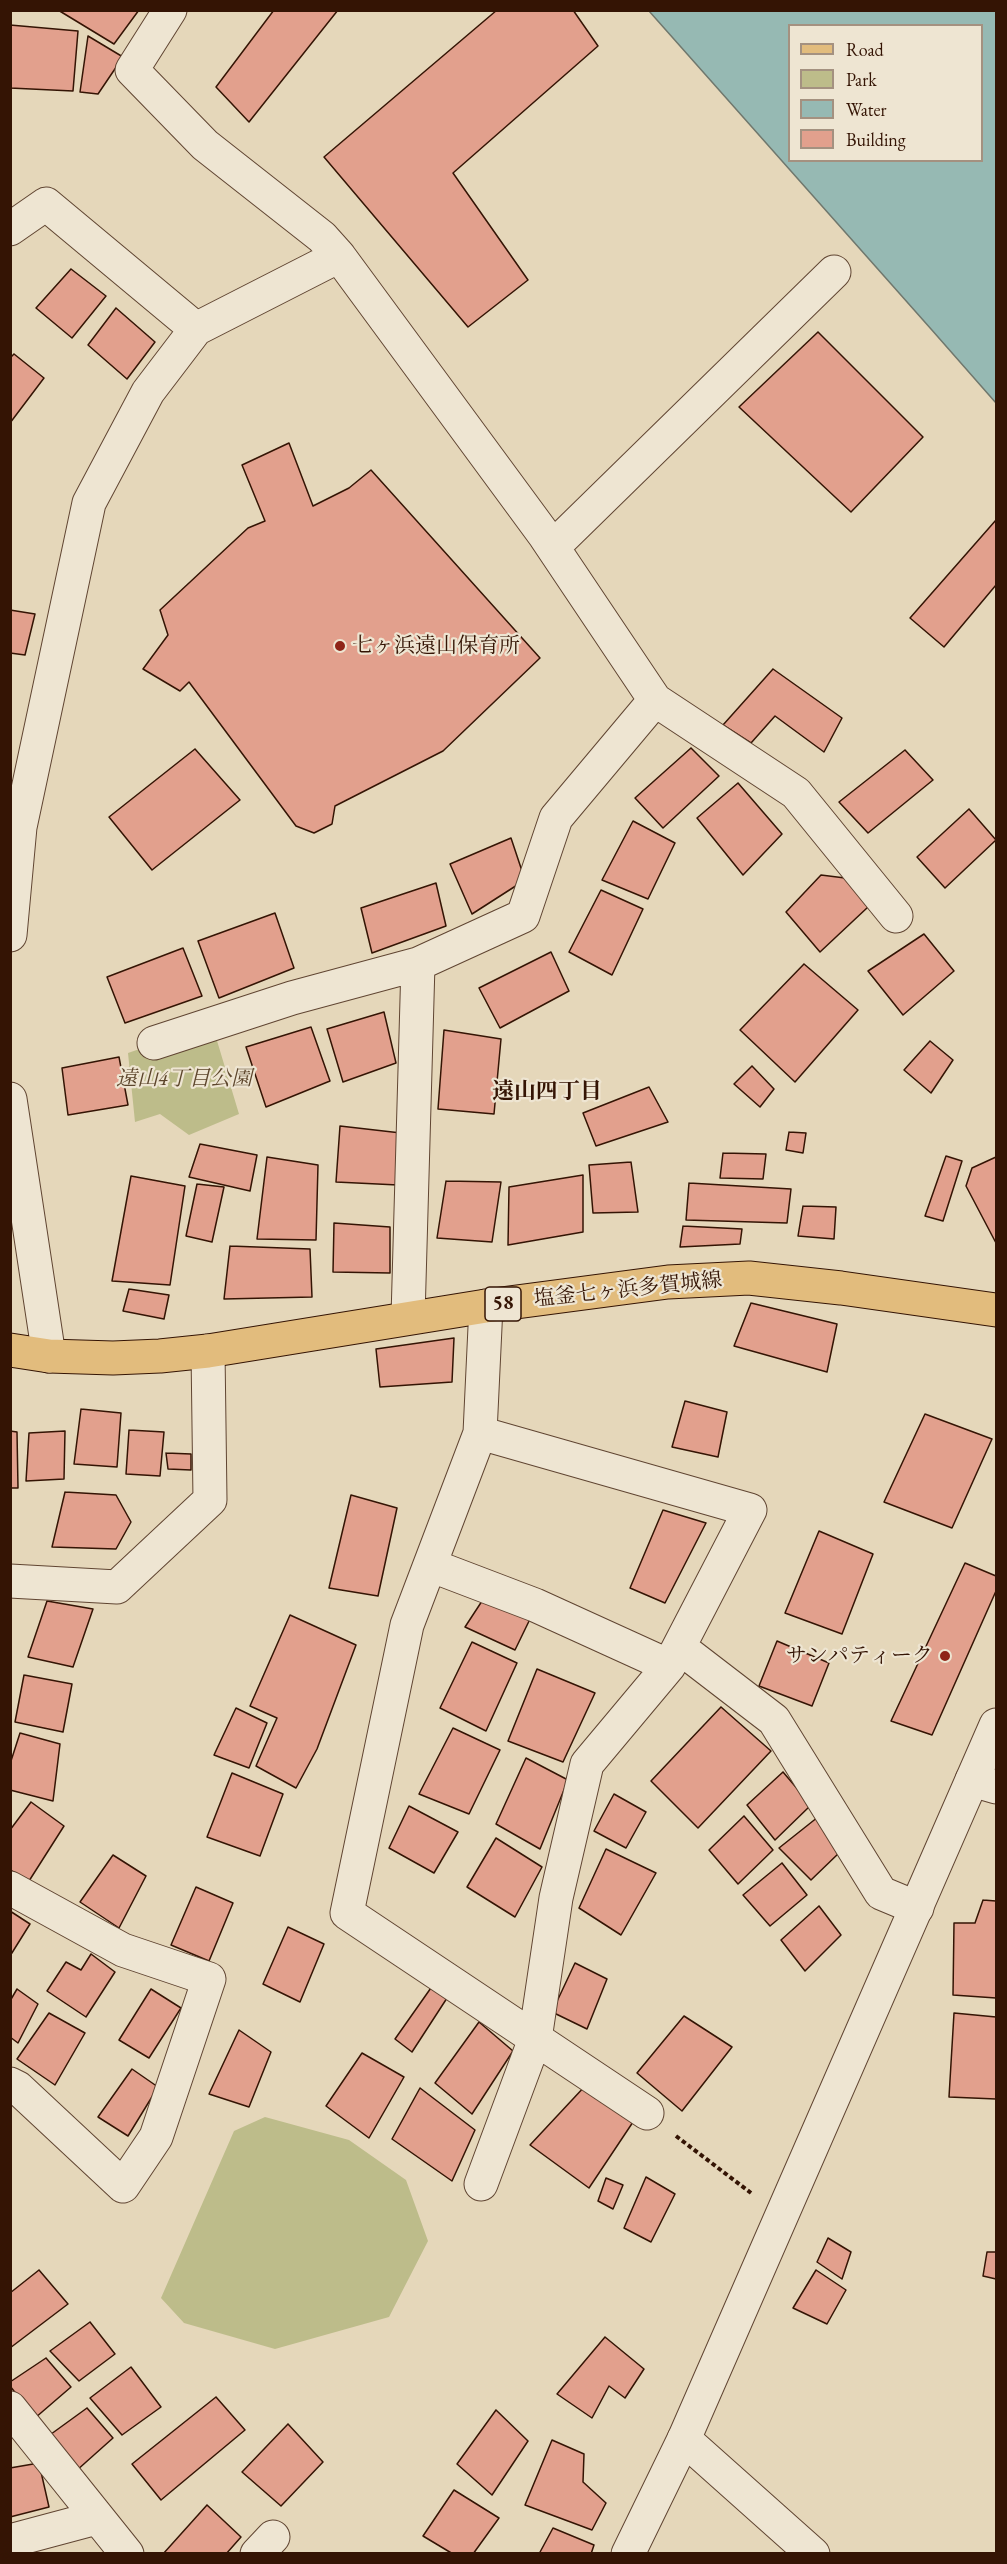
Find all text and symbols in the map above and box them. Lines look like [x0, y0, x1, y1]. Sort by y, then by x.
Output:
legend [788, 24, 983, 162]
text: Road [846, 38, 884, 61]
text: Park [846, 68, 877, 91]
text: Water [846, 98, 887, 121]
text: Building [846, 128, 906, 151]
place label: 七ヶ浜遠山保育所 [352, 633, 520, 659]
marker: 七ヶ浜遠山保育所 [333, 639, 347, 653]
park label: 遠山4丁目公園 [116, 1066, 252, 1092]
district label: 遠山四丁目 [492, 1079, 602, 1105]
street label: 塩釜七ヶ浜多賀城線 [533, 1268, 723, 1312]
road number: 58 [485, 1287, 521, 1321]
place label: サンパティーク [786, 1643, 933, 1669]
marker: サンパティーク [938, 1649, 952, 1663]

